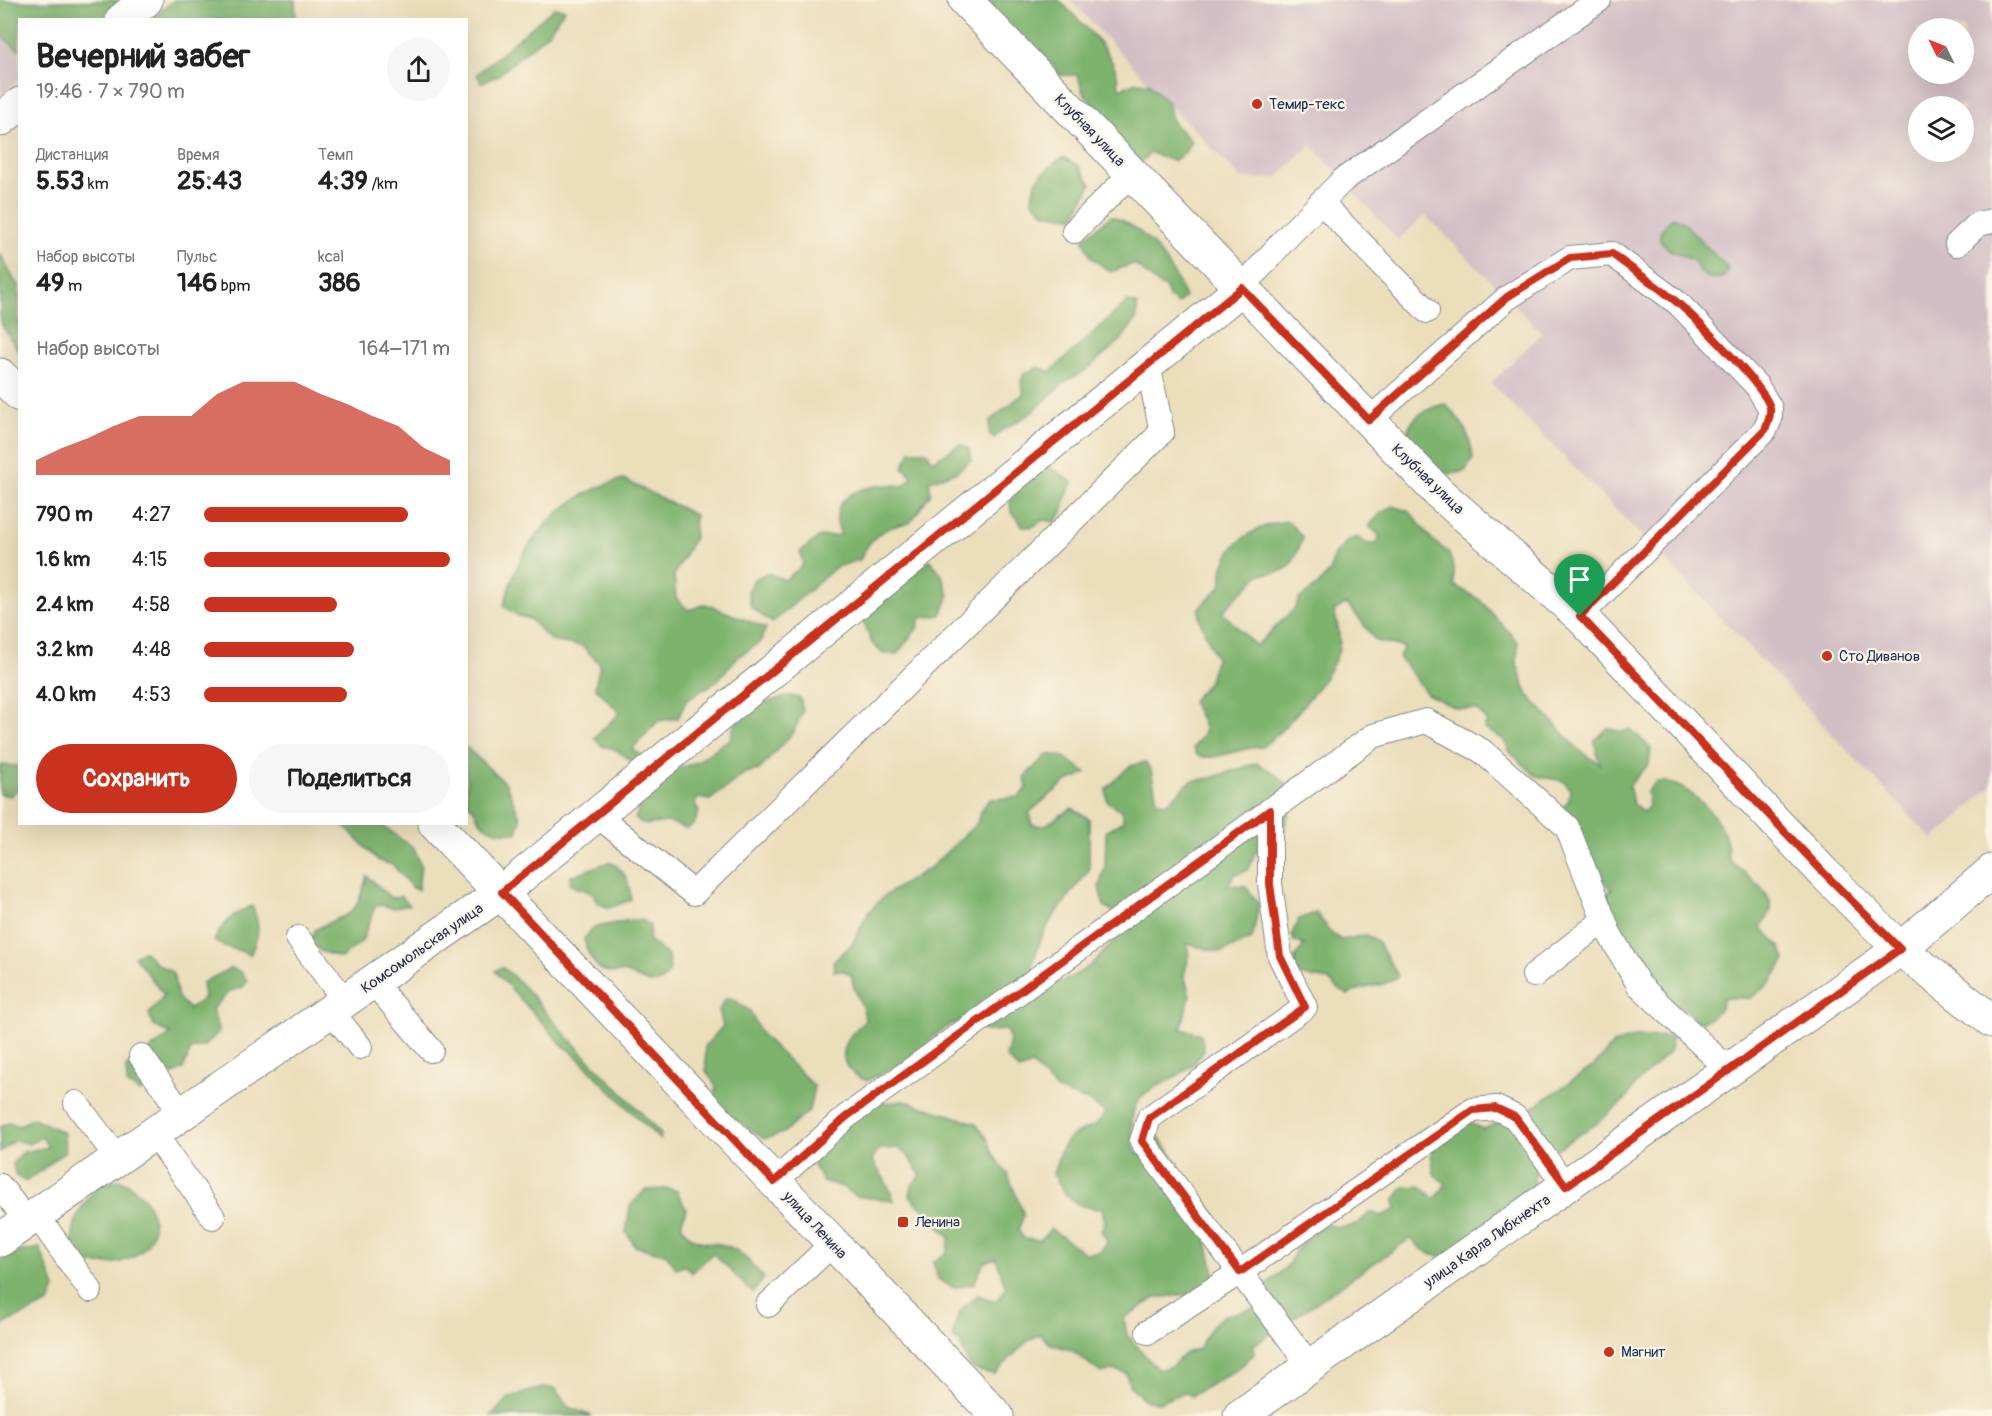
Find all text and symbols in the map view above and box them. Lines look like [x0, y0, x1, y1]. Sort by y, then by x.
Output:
north arrow [1908, 18, 1974, 84]
map controls [1908, 18, 1974, 162]
text: Вечерний забег [36, 36, 250, 77]
button: share [387, 38, 450, 101]
text: 19:46 · 7 × 790 m [36, 79, 185, 104]
street label: Клубная улица [1050, 90, 1129, 171]
place label: Темир-текс [1269, 95, 1345, 114]
button: layers [1908, 96, 1974, 162]
marker: Темир-текс [1250, 97, 1264, 111]
text: Дистанция [36, 145, 109, 165]
text: Время [177, 145, 220, 165]
text: Темп [318, 145, 353, 165]
text: 5.53 [36, 165, 84, 197]
text: 25:43 [177, 165, 242, 197]
text: 4:39 [318, 165, 368, 197]
text: km [84, 174, 109, 194]
text: /km [368, 174, 398, 194]
text: Набор высоты [36, 247, 135, 267]
text: Пульс [177, 247, 217, 267]
text: kcal [318, 247, 344, 267]
text: 49 [36, 267, 64, 299]
text: 146 [177, 267, 217, 299]
text: 386 [318, 267, 361, 299]
text: m [64, 276, 82, 296]
text: bpm [217, 276, 250, 296]
text: Набор высоты [36, 336, 160, 361]
text: 164–171 m [359, 336, 450, 361]
street label: Клубная улица [1387, 440, 1468, 519]
text: 790 m [36, 502, 93, 527]
text: 4:27 [132, 502, 171, 527]
text: 1.6 km [36, 547, 90, 572]
text: 4:15 [132, 547, 168, 572]
pin [1554, 554, 1605, 616]
icon: arrive [1563, 563, 1596, 596]
text: 2.4 km [36, 592, 94, 617]
text: 4:58 [132, 592, 170, 617]
text: 3.2 km [36, 637, 93, 662]
text: 4:48 [132, 637, 171, 662]
place label: Сто Диванов [1839, 647, 1920, 666]
marker: Сто Диванов [1820, 649, 1834, 663]
text: 4.0 km [36, 682, 96, 707]
text: 4:53 [132, 682, 171, 707]
button: Сохранить [36, 744, 237, 813]
button: Поделиться [249, 744, 450, 813]
street label: Комсомольская улица [357, 899, 487, 998]
street label: улица Ленина [778, 1187, 851, 1263]
street label: улица Карла Либкнехта [1419, 1191, 1554, 1293]
place label: Ленина [914, 1213, 960, 1232]
marker: Ленина [896, 1215, 910, 1229]
place label: Магнит [1621, 1343, 1666, 1362]
marker: Магнит [1602, 1345, 1616, 1359]

